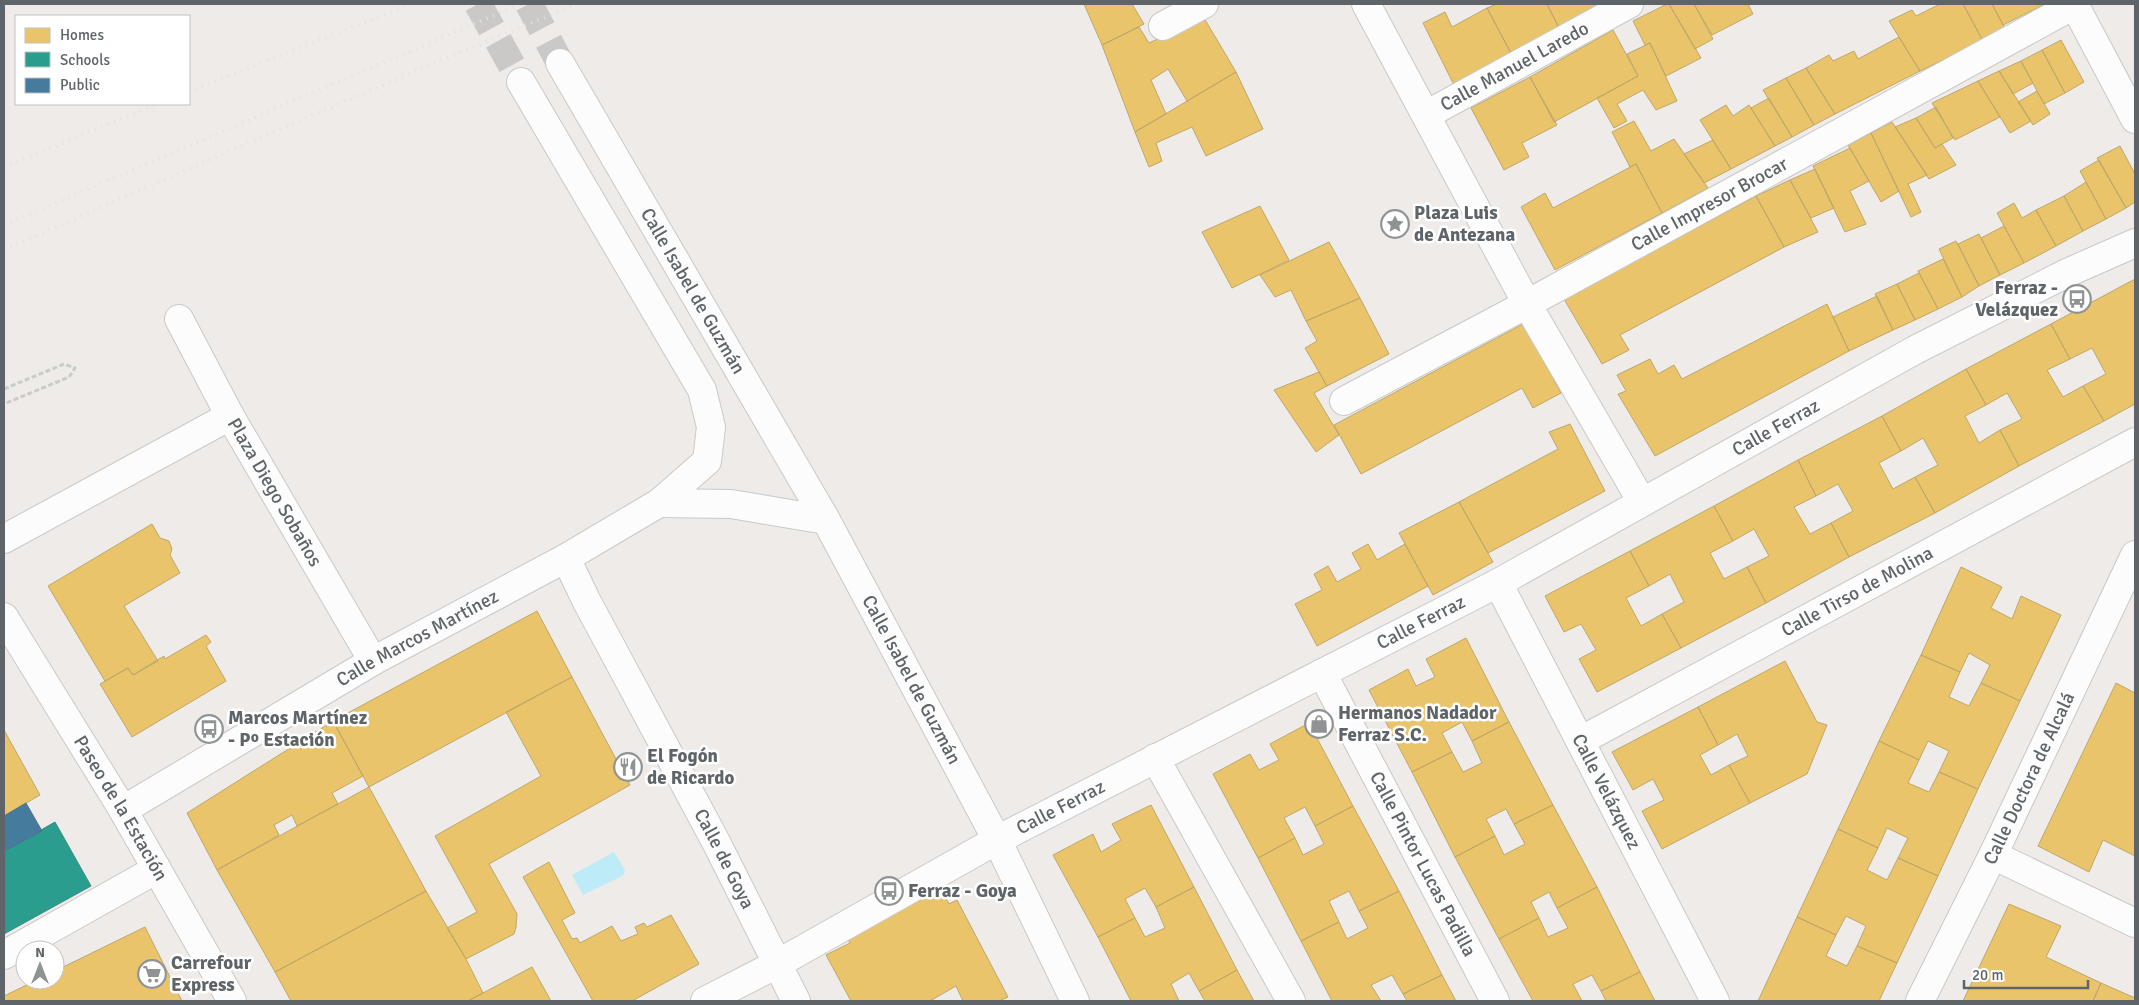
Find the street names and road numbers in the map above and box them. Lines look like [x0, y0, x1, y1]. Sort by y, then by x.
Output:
street label: Calle Manuel Laredo [1436, 16, 1593, 117]
street label: Calle Impresor Brocar [1627, 152, 1792, 257]
street label: Calle Isabel de Guzmán [635, 204, 751, 379]
street label: Calle Ferraz [1728, 394, 1824, 462]
street label: Plaza Diego Sobaños [222, 414, 327, 571]
street label: Calle Tirso de Molina [1777, 541, 1937, 642]
street label: Calle Marcos Martínez [332, 584, 503, 692]
street label: Calle Ferraz [1373, 590, 1469, 655]
street label: Calle Isabel de Guzmán [856, 591, 966, 769]
street label: Calle Doctora de Alcalá [1978, 688, 2080, 869]
street label: Calle Velázquez [1566, 730, 1646, 853]
street label: Paseo de la Estación [68, 731, 173, 885]
street label: Calle Pintor Lucas Padilla [1364, 767, 1481, 961]
street label: Calle Ferraz [1012, 775, 1109, 840]
street label: Calle de Goya [688, 805, 760, 913]

